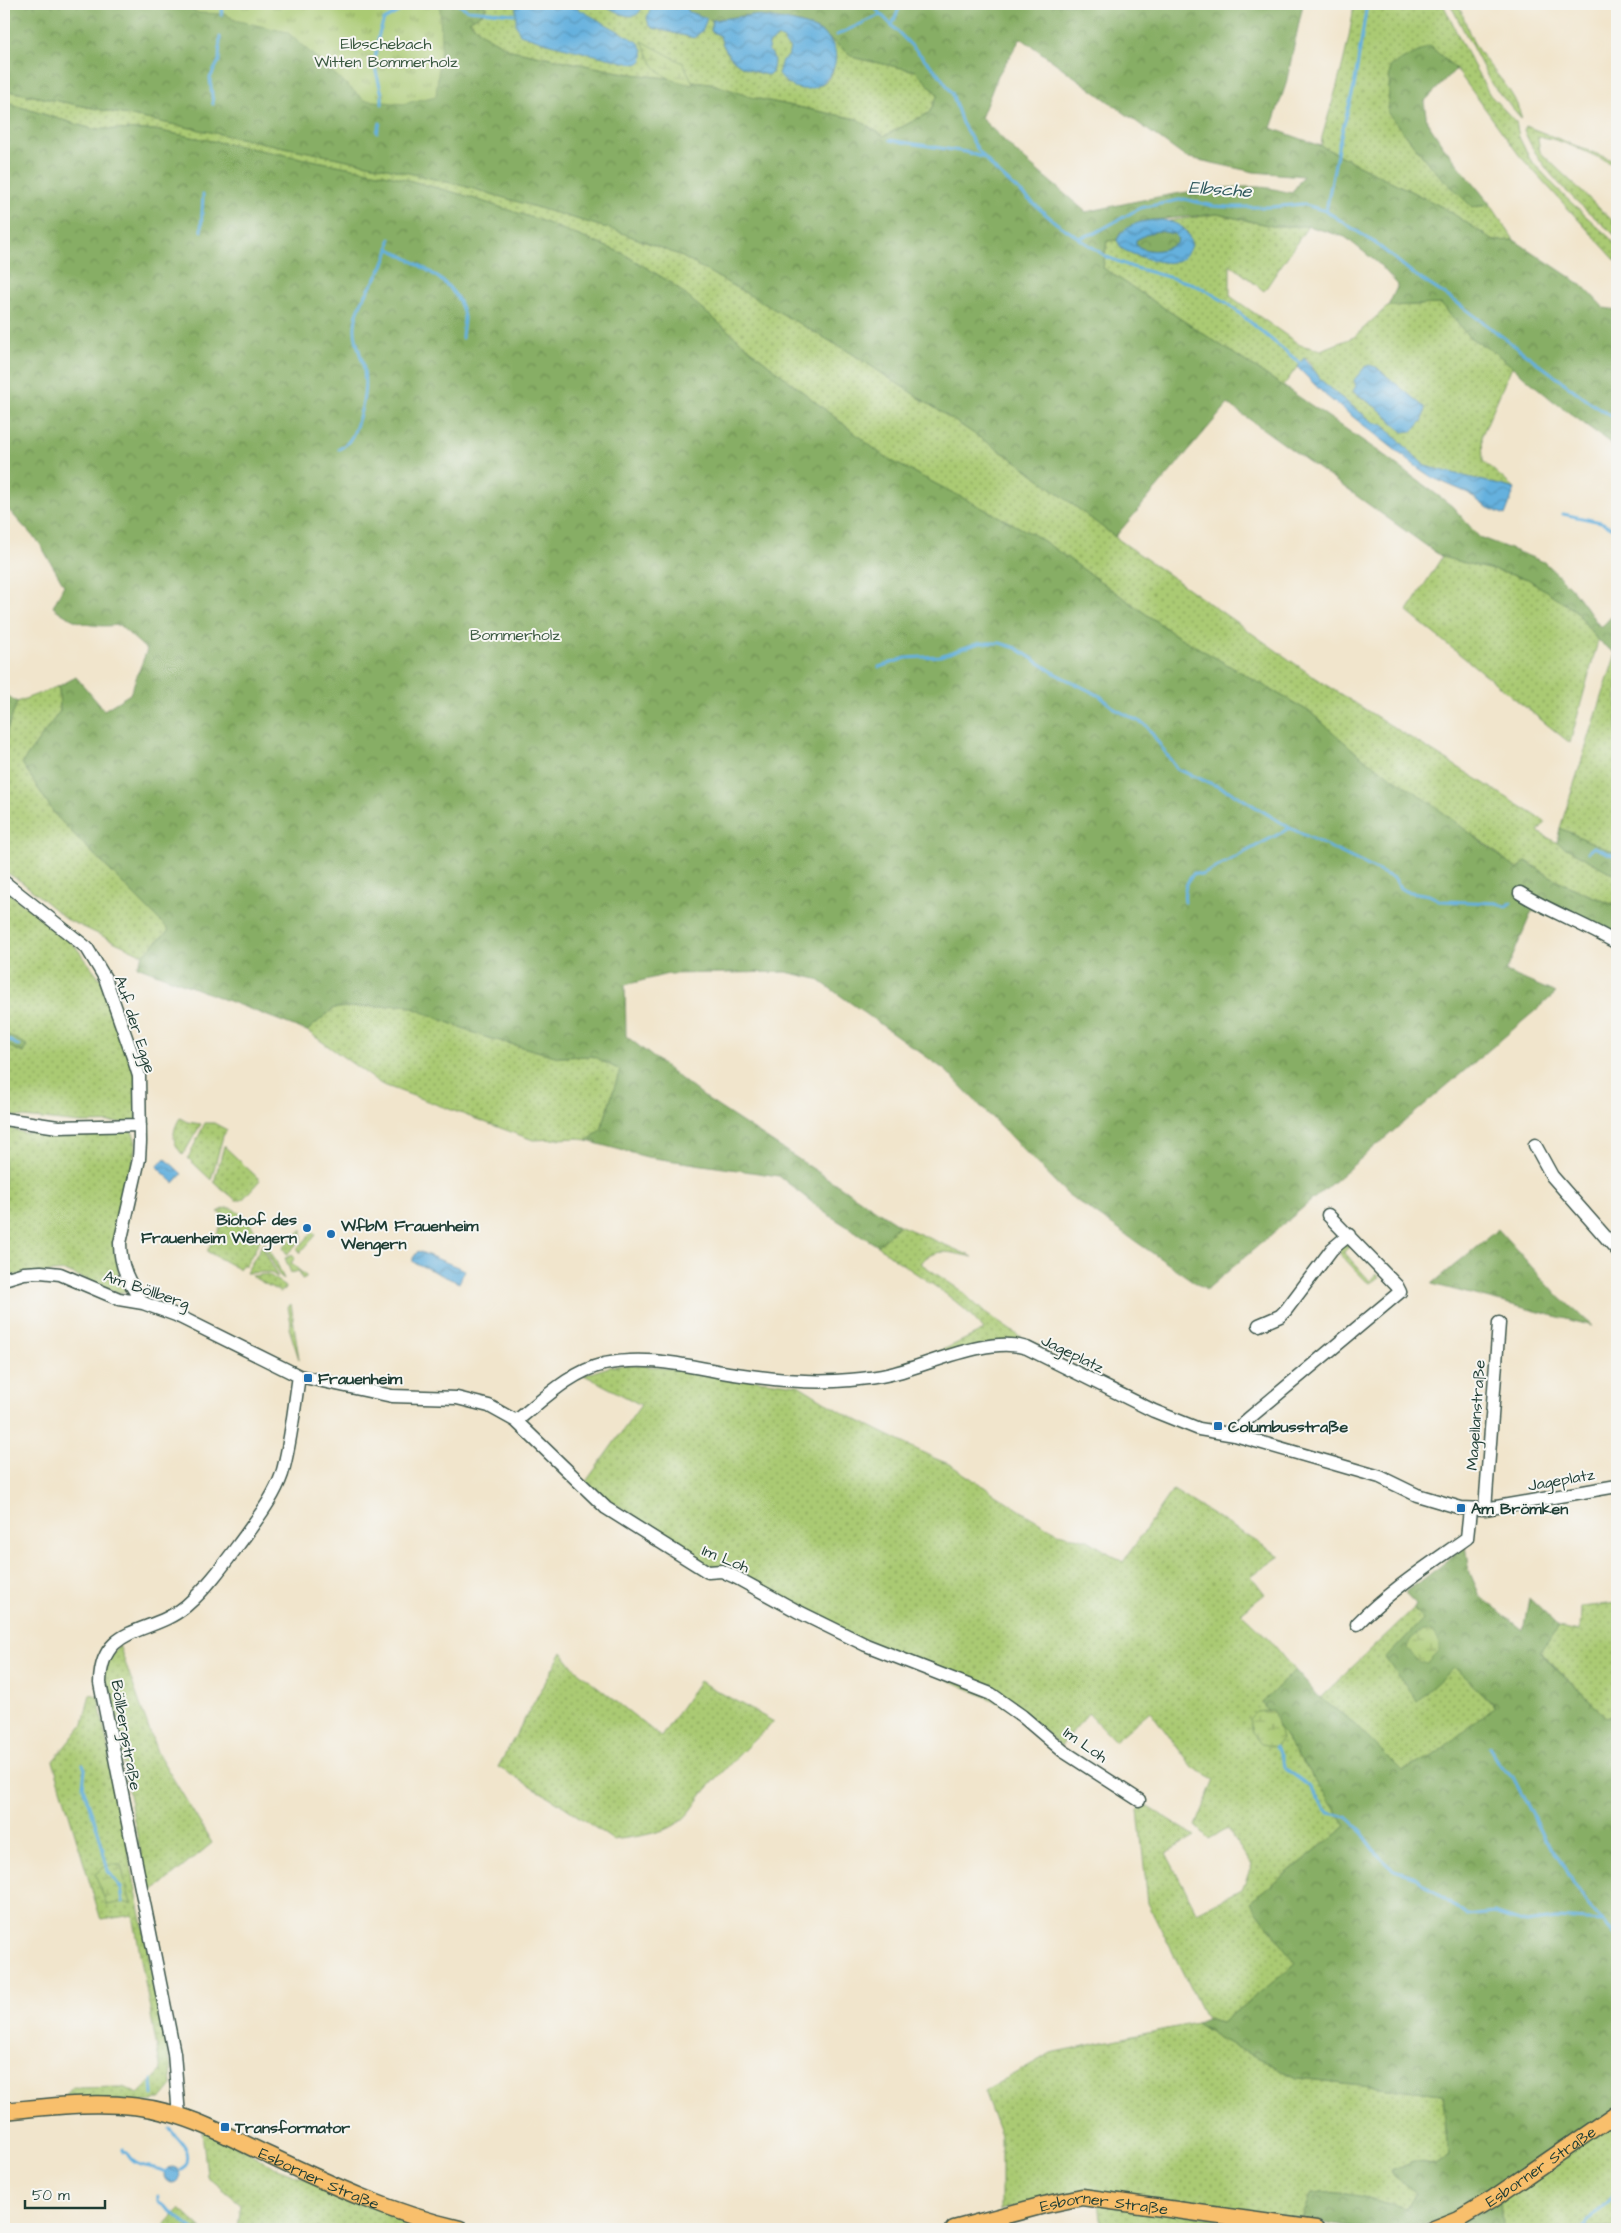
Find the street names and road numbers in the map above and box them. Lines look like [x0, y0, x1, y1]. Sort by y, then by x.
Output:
street label: Auf der Egge [108, 973, 161, 1076]
street label: Am Böllberg [101, 1265, 192, 1316]
street label: Jageplatz [1037, 1329, 1108, 1380]
street label: Magellanstraße [1461, 1359, 1492, 1471]
street label: Jageplatz [1526, 1463, 1597, 1498]
street label: Im Loh [699, 1539, 753, 1578]
street label: Böllbergstraße [105, 1678, 147, 1793]
street label: Im Loh [1059, 1722, 1112, 1768]
street label: Esborner Straße [1481, 2121, 1601, 2213]
street label: Esborner Straße [255, 2142, 383, 2215]
street label: Esborner Straße [1038, 2187, 1170, 2221]

